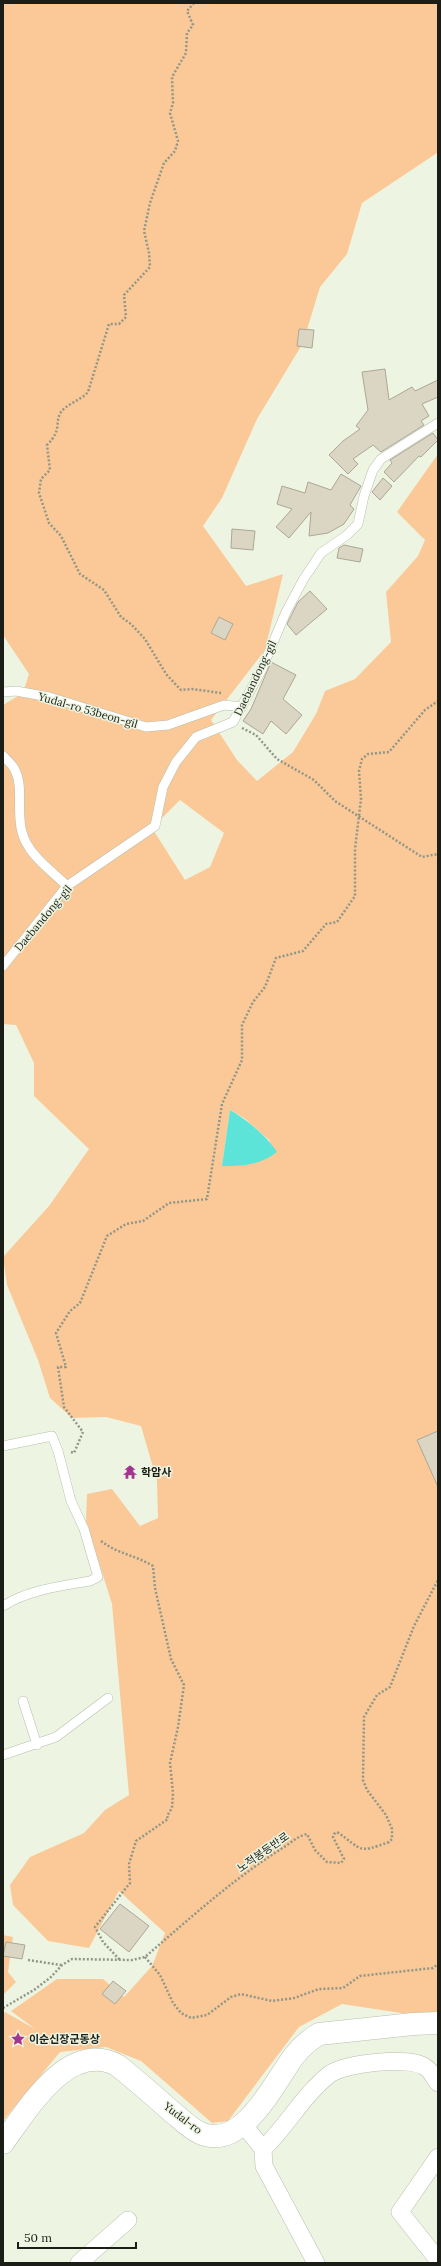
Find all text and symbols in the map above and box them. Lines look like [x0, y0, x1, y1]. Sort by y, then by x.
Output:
street label: Daebandong-gil [231, 638, 279, 718]
street label: Yudal-ro 53beon-gil [36, 689, 139, 731]
street label: Daebandong-gil [11, 882, 75, 954]
temple icon: 학암사 [122, 1464, 138, 1480]
place label: 학암사 [141, 1465, 171, 1479]
street label: 노적봉등반로 [234, 1829, 292, 1875]
place icon: 이순신장군동상 [10, 2031, 26, 2047]
place label: 이순신장군동상 [29, 2032, 100, 2046]
street label: Yudal-ro [160, 2098, 205, 2137]
scale bar [18, 2224, 136, 2250]
text: 50 m [24, 2230, 52, 2245]

